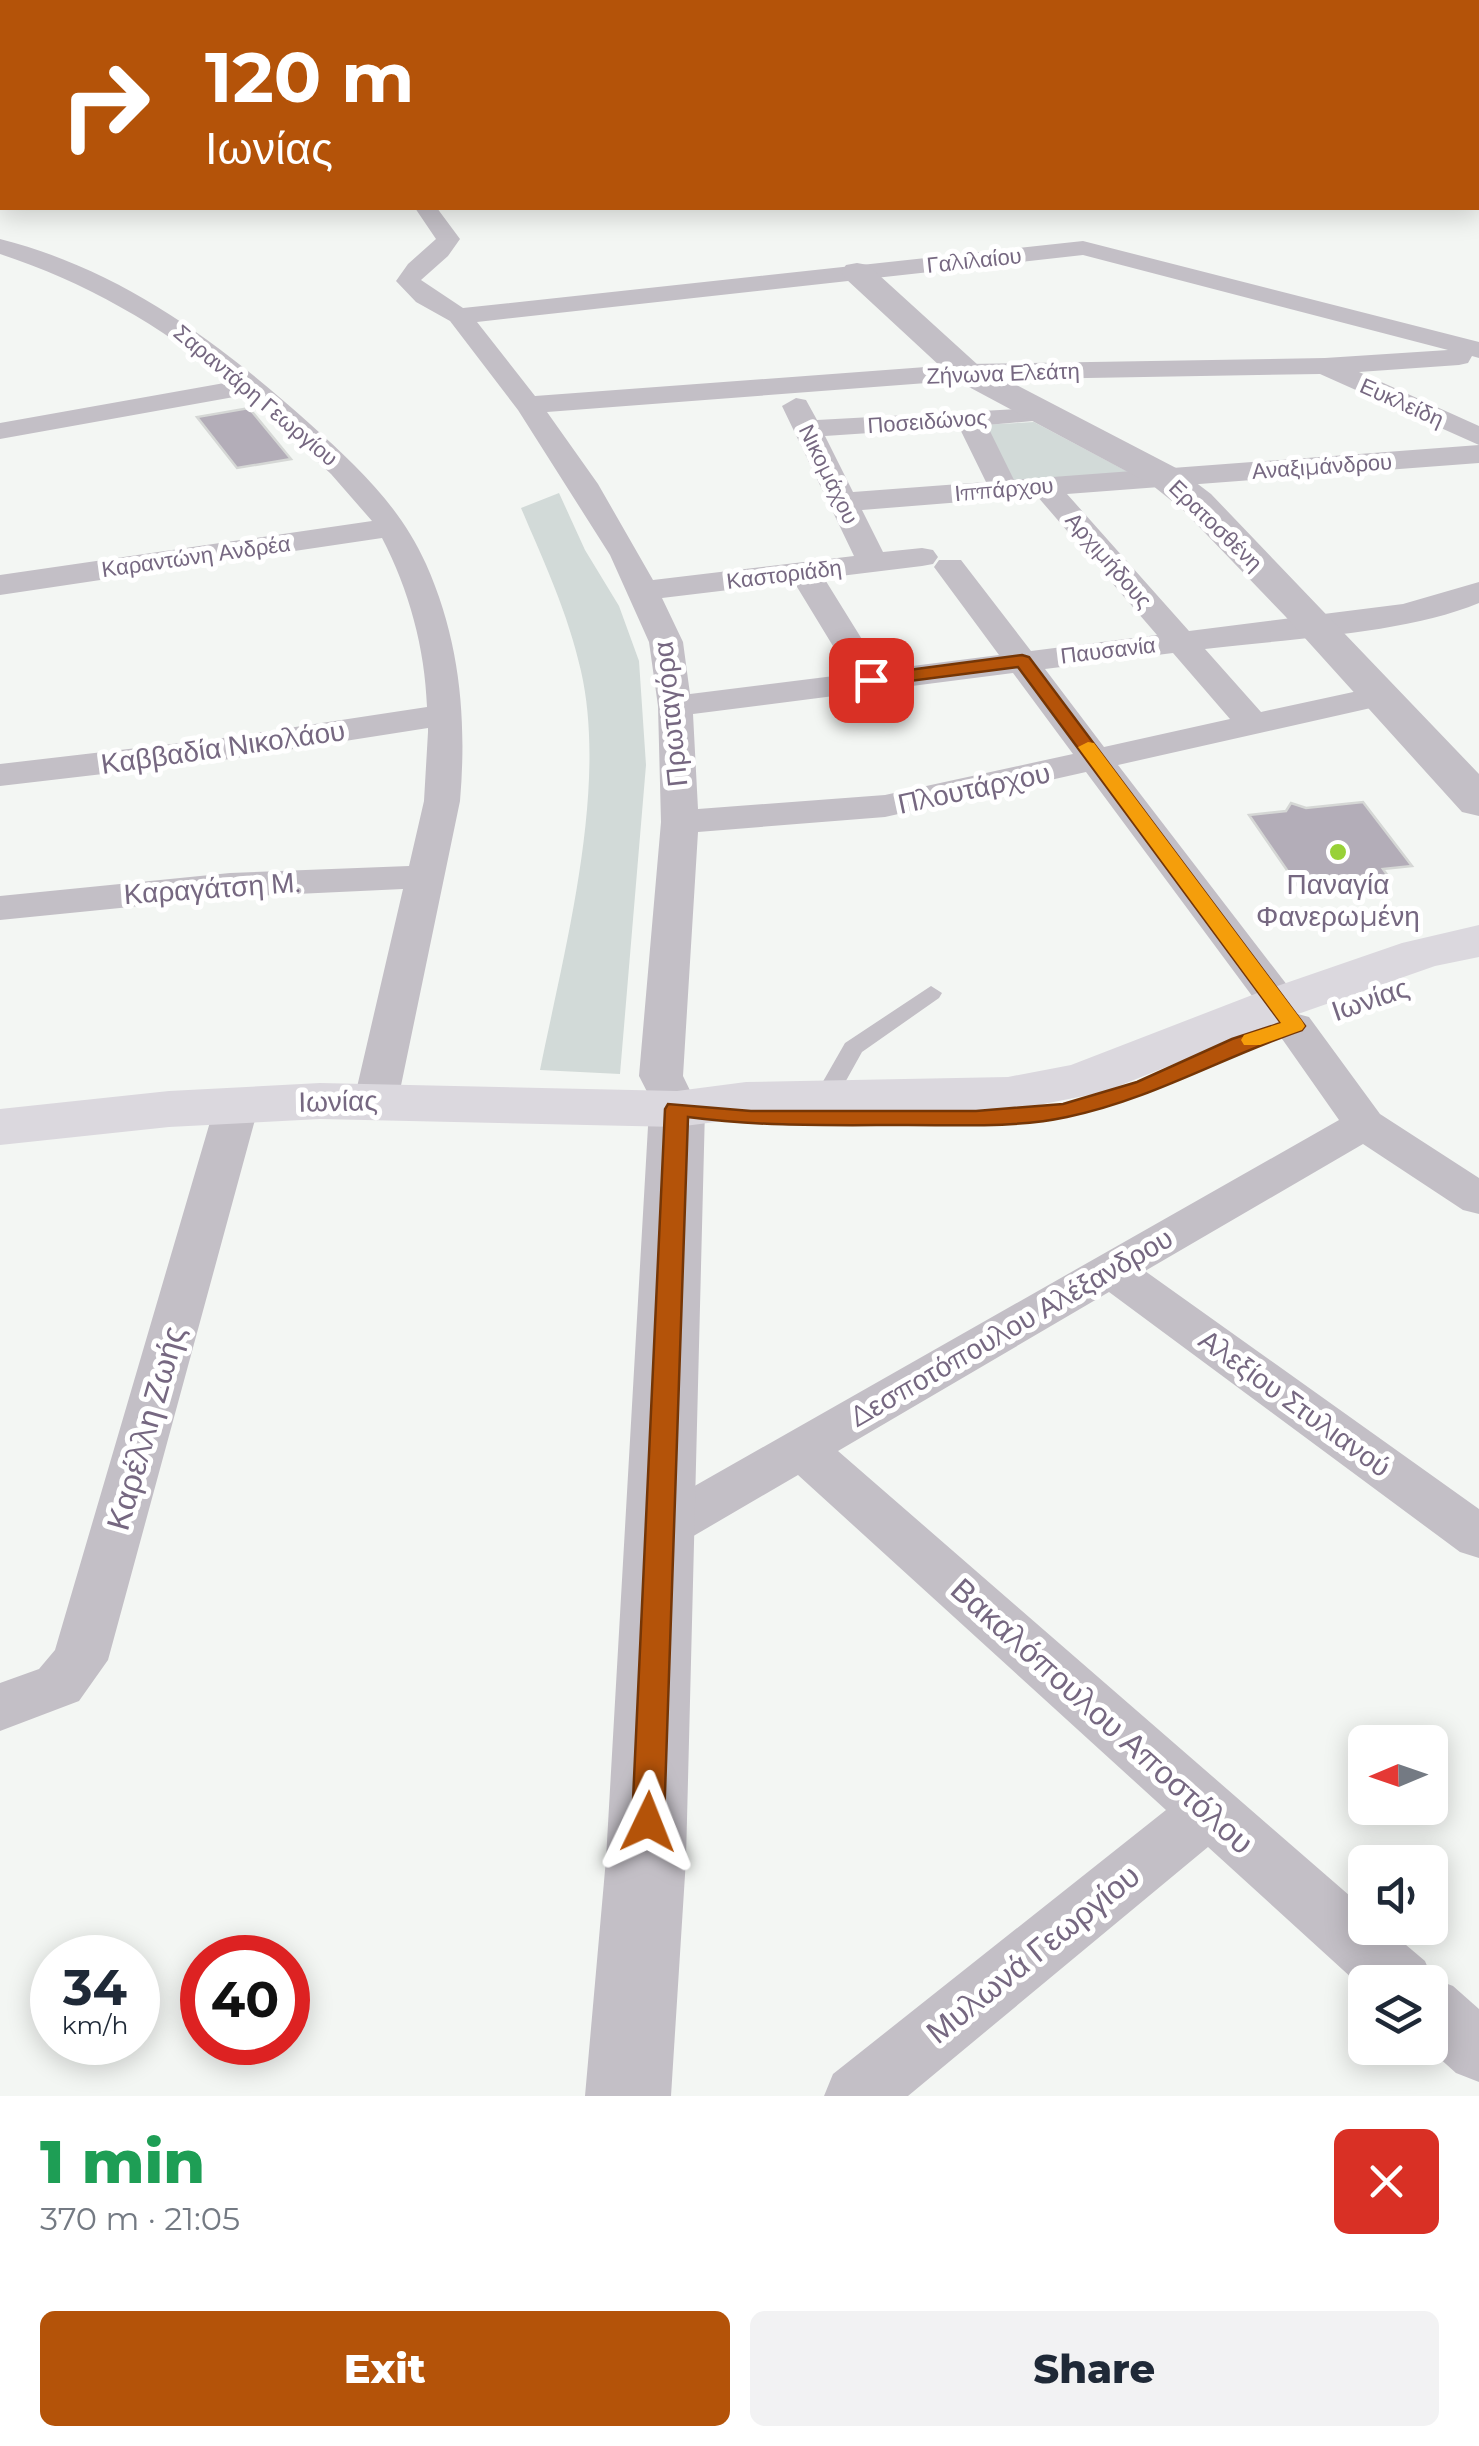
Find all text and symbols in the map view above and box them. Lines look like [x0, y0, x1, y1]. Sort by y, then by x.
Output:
text: 120 m [205, 34, 415, 120]
icon: right [40, 40, 170, 170]
text: Ιωνίας [205, 120, 333, 175]
street label: Γαλιλαίου [925, 242, 1023, 279]
street label: Σαραντάρη Γεωργίου [168, 319, 343, 472]
street label: Ζήνωνα Ελεάτη [926, 357, 1080, 390]
street label: Ευκλείδη [1356, 372, 1448, 433]
street label: Ποσειδώνος [866, 404, 988, 439]
street label: Νικομάχου [793, 420, 864, 528]
street label: Αναξιμάνδρου [1251, 448, 1393, 485]
street label: Ιππάρχου [953, 472, 1055, 507]
street label: Ερατοσθένη [1163, 474, 1268, 577]
street label: Αρχιμήδους [1060, 507, 1158, 614]
street label: Καραντώνη Ανδρέα [100, 530, 293, 583]
street label: Καστοριάδη [725, 554, 843, 595]
street label: Παυσανία [1059, 631, 1157, 670]
pin [829, 638, 914, 723]
street label: Πρωταγόρα [645, 640, 695, 788]
icon: arrive [844, 653, 899, 708]
street label: Καββαδία Νικολάου [99, 713, 347, 781]
street label: Πλουτάρχου [895, 755, 1053, 821]
marker: Παναγία Φανερωμένη [1327, 841, 1349, 863]
street label: Καραγάτση Μ. [123, 865, 301, 911]
place label: Παναγία Φανερωμένη [1256, 867, 1420, 933]
street label: Ιωνίας [1327, 970, 1413, 1028]
street label: Ιωνίας [298, 1083, 378, 1119]
street label: Δεσποτόπουλου Αλέξανδρου [844, 1221, 1178, 1433]
street label: Καρέλλη Ζωής [98, 1321, 193, 1534]
street label: Αλεξίου Στυλιανού [1193, 1322, 1397, 1484]
street label: Βακαλόπουλου Αποστόλου [943, 1569, 1262, 1862]
north arrow [1348, 1725, 1448, 1825]
map controls [1348, 1725, 1448, 2065]
position arrow [596, 1770, 700, 1874]
button: sound [1348, 1845, 1448, 1945]
street label: Μυλωνά Γεωργίου [918, 1856, 1147, 2051]
speed limit sign: 40 [180, 1935, 310, 2065]
text: 34 [63, 1957, 127, 2018]
button: layers [1348, 1965, 1448, 2065]
text: km/h [62, 2010, 128, 2040]
text: 1 min [40, 2125, 205, 2198]
button: close [1334, 2129, 1439, 2234]
text: 370 m · 21:05 [40, 2199, 240, 2238]
button: Exit [40, 2311, 730, 2426]
button: Share [750, 2311, 1439, 2426]

